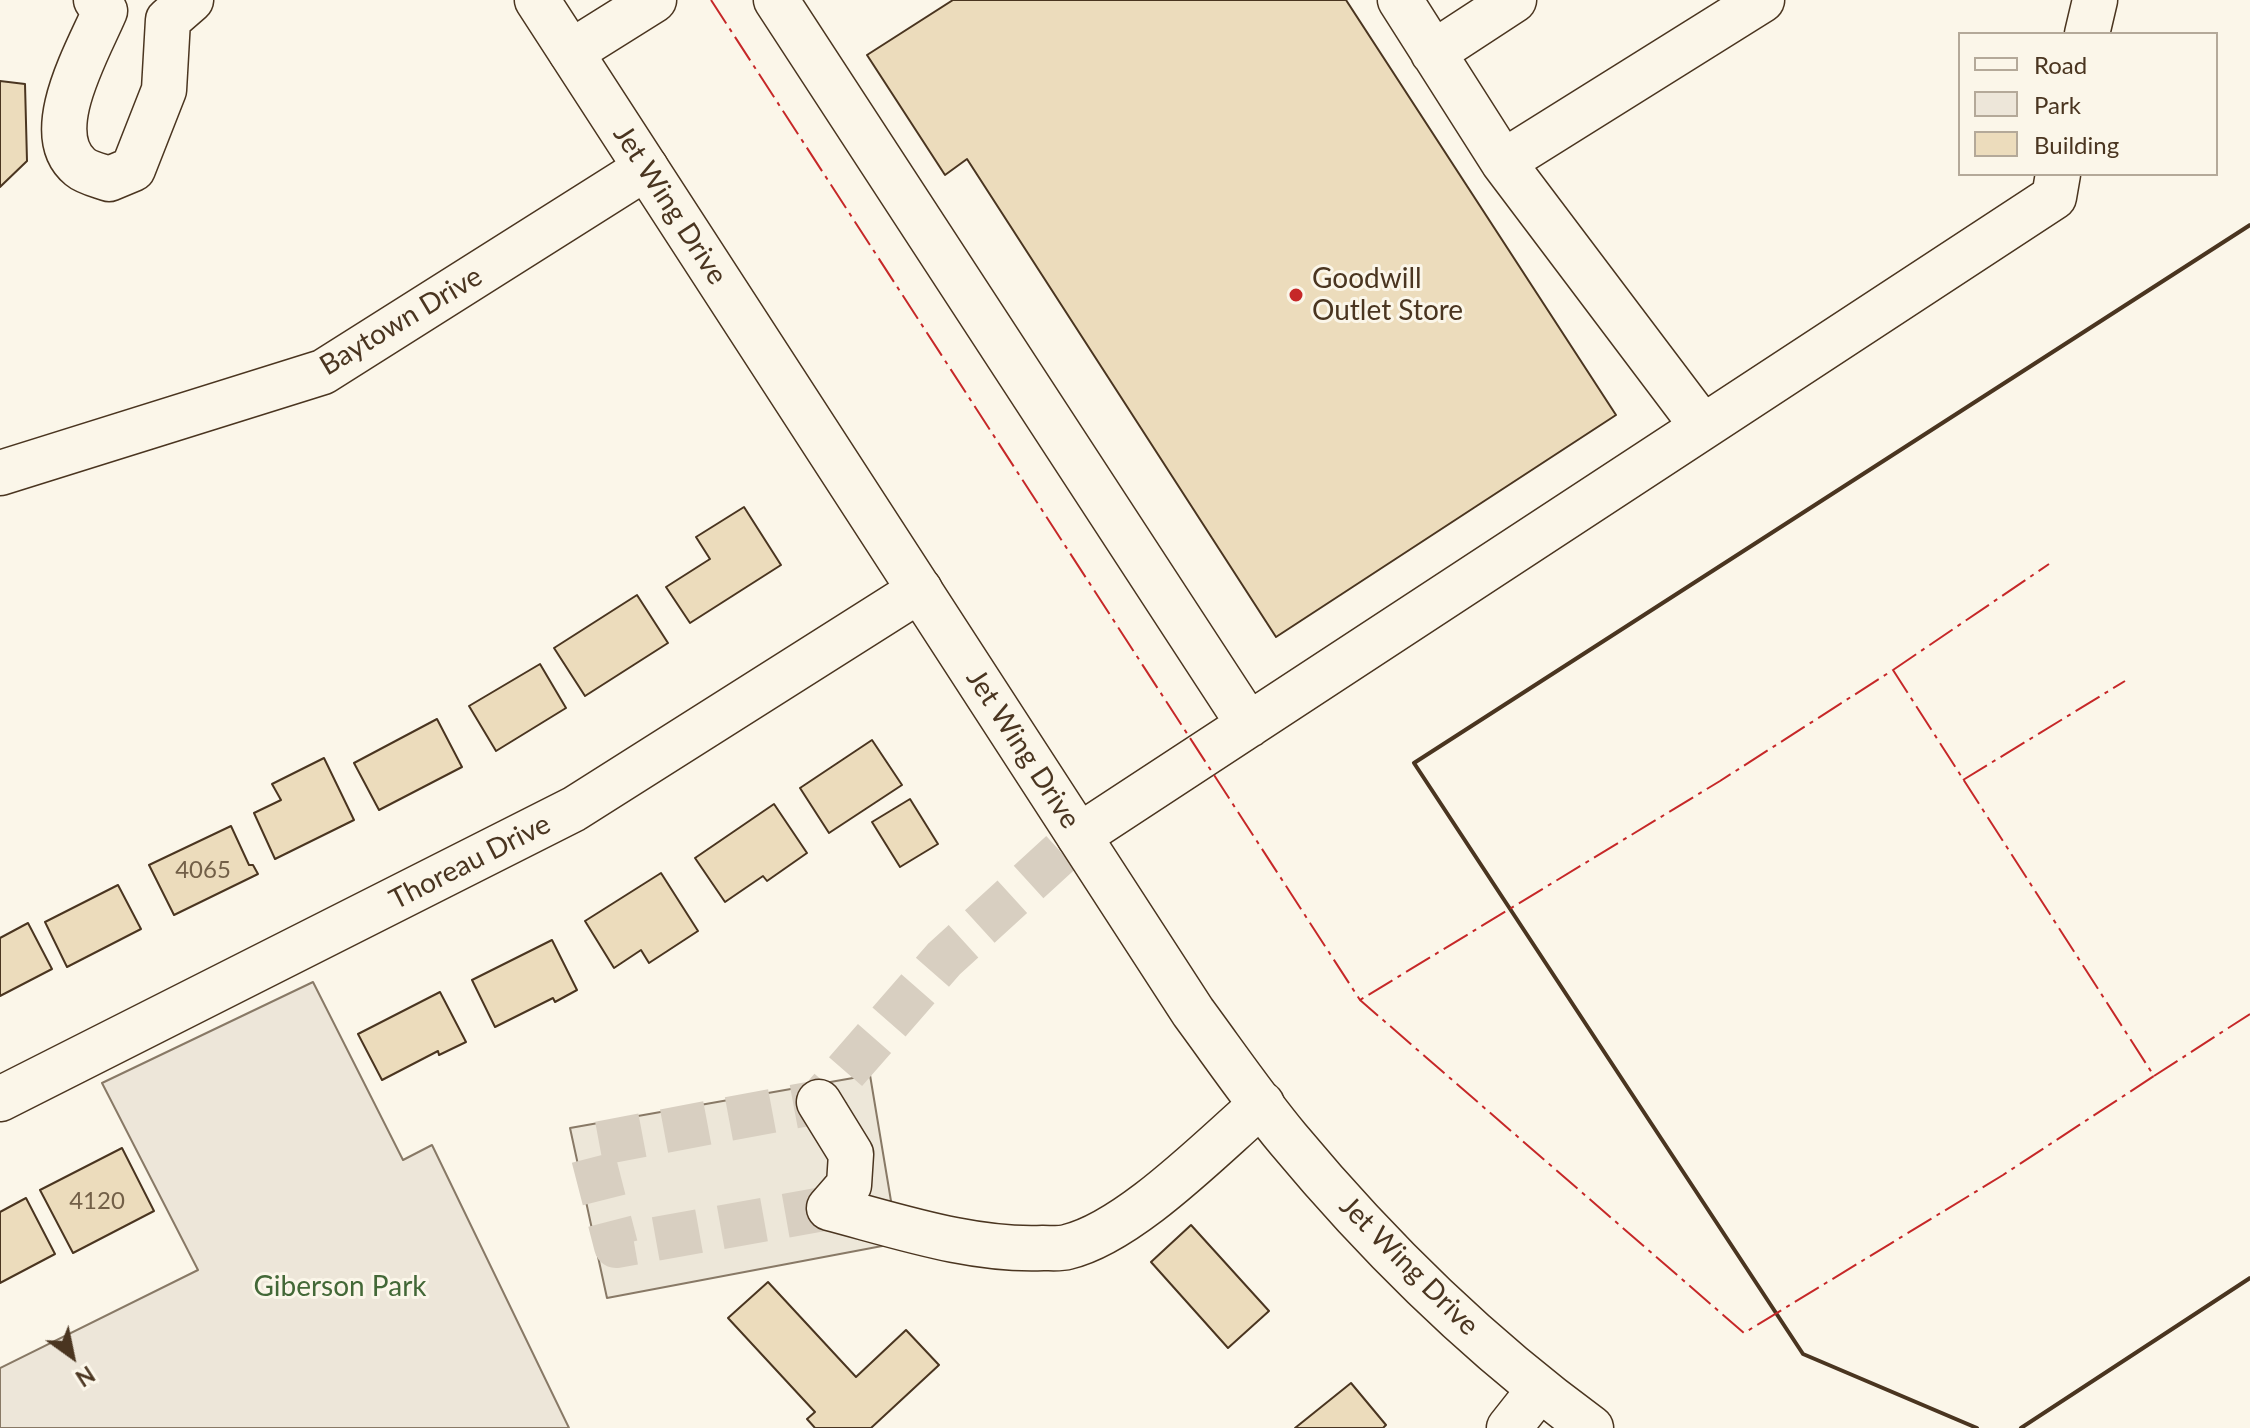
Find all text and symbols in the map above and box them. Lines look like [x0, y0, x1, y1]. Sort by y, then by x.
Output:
legend [1958, 32, 2218, 176]
text: Road [2034, 50, 2087, 79]
text: Park [2034, 90, 2081, 119]
street label: Jet Wing Drive [606, 119, 734, 291]
text: Building [2034, 130, 2119, 159]
street label: Baytown Drive [314, 259, 488, 383]
place label: Goodwill Outlet Store [1312, 262, 1463, 328]
marker: Goodwill Outlet Store [1287, 286, 1305, 304]
street label: Jet Wing Drive [959, 663, 1087, 835]
street label: Thoreau Drive [384, 807, 556, 917]
house number: 4065 [175, 856, 231, 884]
house number: 4120 [69, 1187, 125, 1215]
street label: Jet Wing Drive [1332, 1189, 1486, 1343]
park label: Giberson Park [253, 1270, 427, 1304]
north arrow [32, 1316, 112, 1396]
text: N [71, 1361, 100, 1392]

